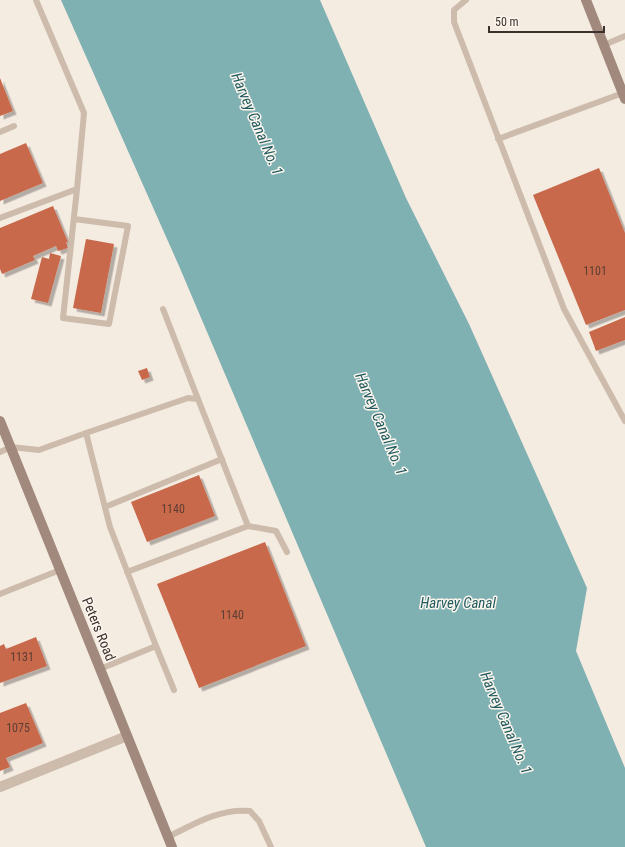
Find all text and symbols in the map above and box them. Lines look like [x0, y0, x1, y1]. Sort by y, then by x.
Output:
scale bar [489, 8, 604, 34]
text: 50 m [495, 15, 519, 29]
water label: Harvey Canal No. 1 [227, 70, 287, 178]
house number: 1101 [583, 264, 607, 278]
water label: Harvey Canal No. 1 [351, 370, 411, 478]
house number: 1140 [161, 502, 185, 516]
water label: Harvey Canal [420, 594, 496, 612]
street label: Peters Road [79, 595, 119, 663]
house number: 1140 [220, 608, 244, 622]
house number: 1131 [10, 650, 34, 664]
water label: Harvey Canal No. 1 [476, 669, 536, 777]
house number: 1075 [6, 721, 30, 735]

